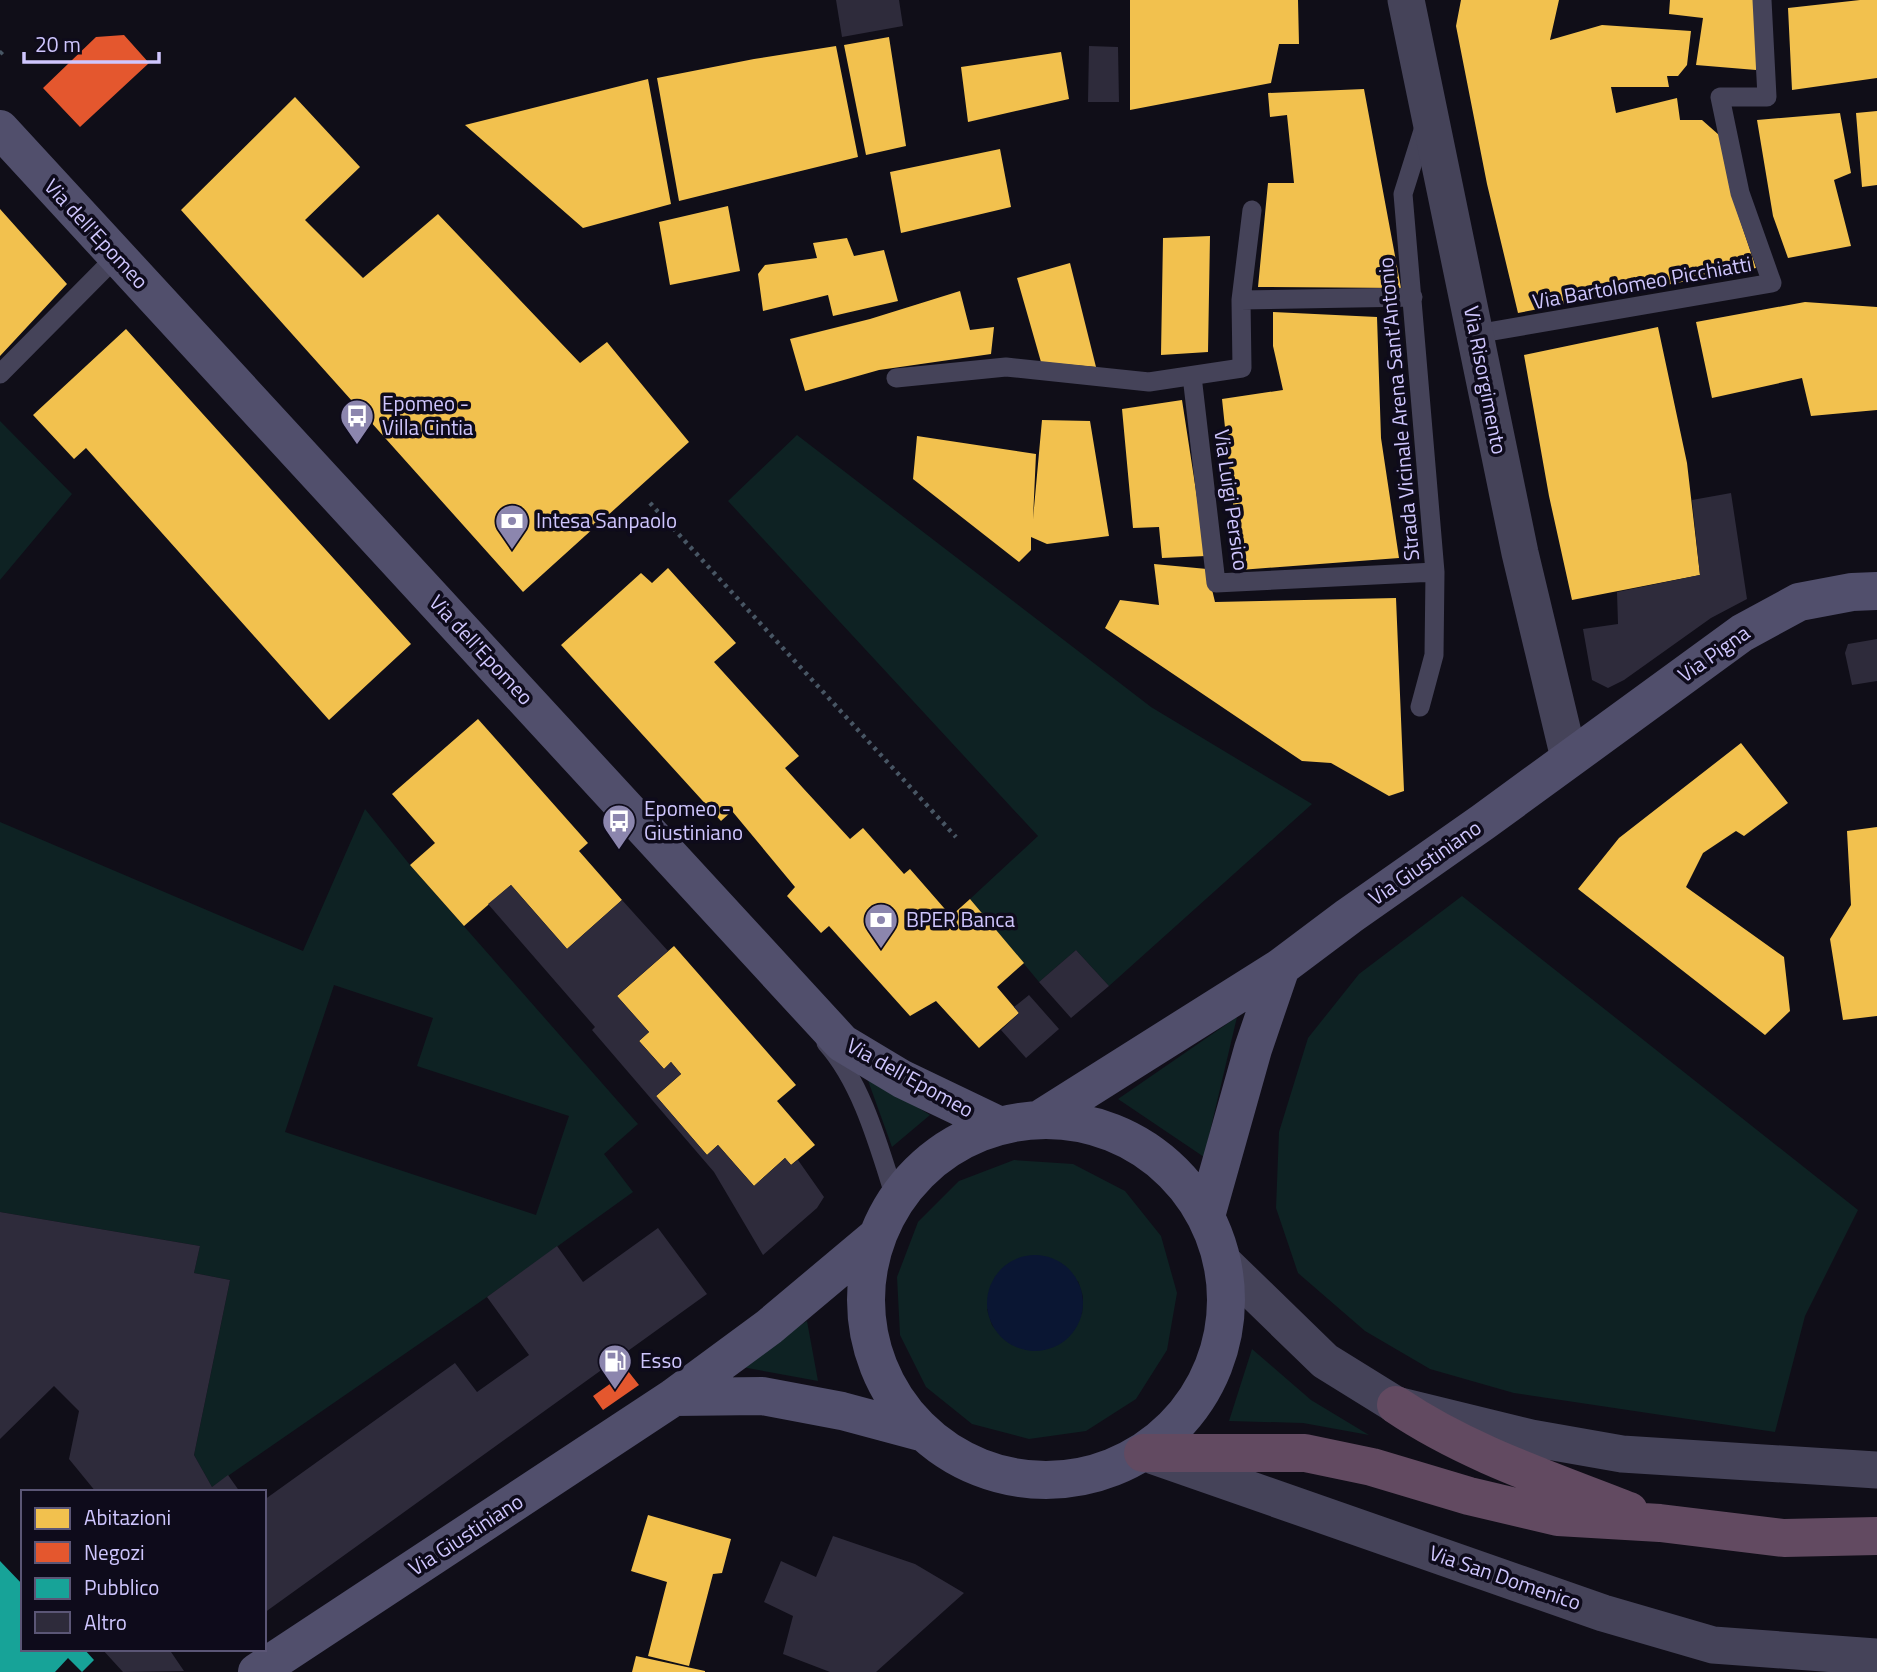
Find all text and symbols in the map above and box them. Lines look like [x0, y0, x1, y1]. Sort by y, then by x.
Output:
scale bar [24, 21, 159, 65]
text: 20 m [35, 28, 81, 60]
street label: Via dell'Epomeo [37, 171, 156, 296]
street label: Via Bartolomeo Picchiatti [1530, 247, 1754, 317]
street label: Strada Vicinale Arena Sant'Antonio [1369, 256, 1427, 562]
street label: Via Risorgimento [1456, 303, 1516, 457]
place label: Epomeo - Villa Cintia [382, 387, 474, 443]
bus stop icon: Epomeo - Villa Cintia [338, 397, 376, 446]
street label: Via Luigi Persico [1206, 427, 1258, 573]
bank icon: Intesa Sanpaolo [493, 502, 531, 551]
place label: Intesa Sanpaolo [536, 504, 677, 536]
street label: Via dell'Epomeo [422, 587, 541, 712]
street label: Via Pigna [1671, 616, 1756, 690]
place label: Epomeo - Giustiniano [644, 792, 743, 848]
bus stop icon: Epomeo - Giustiniano [600, 802, 638, 851]
street label: Via Giustiniano [1362, 811, 1487, 913]
bank icon: BPER Banca [862, 901, 900, 950]
place label: BPER Banca [906, 903, 1015, 935]
street label: Via dell'Epomeo [841, 1029, 980, 1125]
fuel station icon: Esso [596, 1342, 634, 1391]
place label: Esso [640, 1344, 682, 1376]
street label: Via Giustiniano [402, 1485, 529, 1583]
legend [21, 1490, 266, 1651]
text: Abitazioni [84, 1501, 171, 1533]
text: Negozi [84, 1536, 145, 1568]
street label: Via San Domenico [1425, 1536, 1585, 1618]
text: Pubblico [84, 1571, 159, 1603]
text: Altro [84, 1606, 127, 1638]

